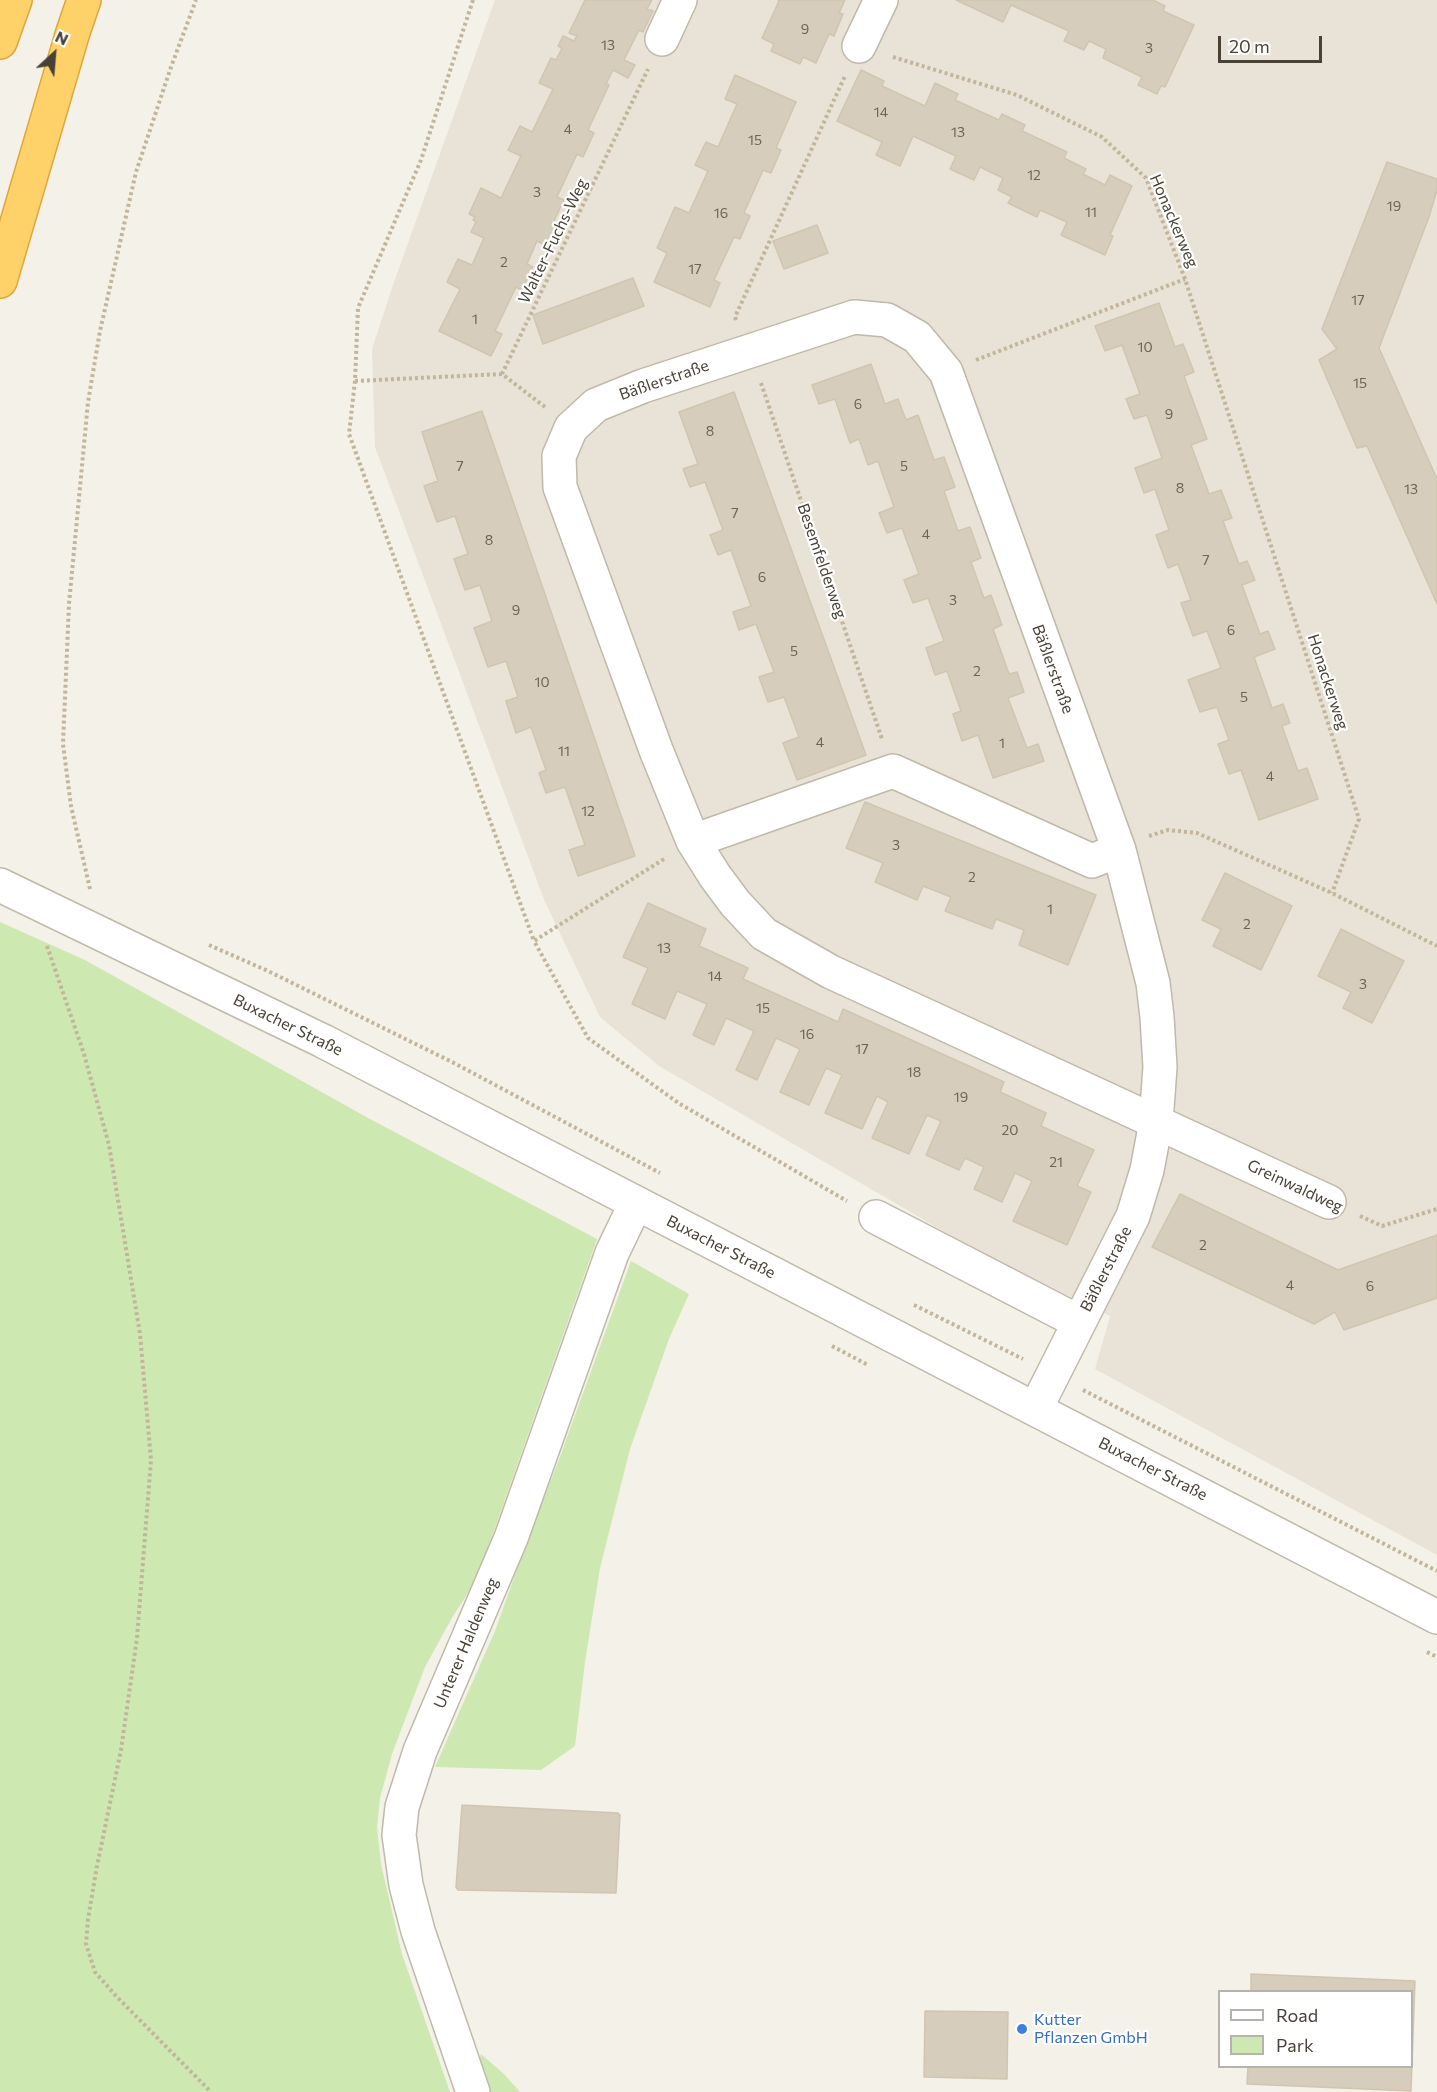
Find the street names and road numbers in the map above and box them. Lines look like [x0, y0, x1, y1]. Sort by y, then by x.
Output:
street label: Honackerweg [1146, 171, 1202, 271]
street label: Walter-Fuchs-Weg [514, 175, 592, 307]
street label: Bäßlerstraße [617, 356, 711, 404]
street label: Besemfelderweg [793, 501, 851, 621]
street label: Bäßlerstraße [1028, 622, 1078, 716]
street label: Honackerweg [1303, 632, 1353, 732]
street label: Buxacher Straße [230, 990, 346, 1060]
street label: Greinwaldweg [1244, 1155, 1346, 1217]
street label: Buxacher Straße [663, 1211, 779, 1283]
street label: Bäßlerstraße [1076, 1223, 1136, 1315]
street label: Buxacher Straße [1095, 1433, 1211, 1505]
street label: Unterer Haldenweg [430, 1575, 502, 1711]

